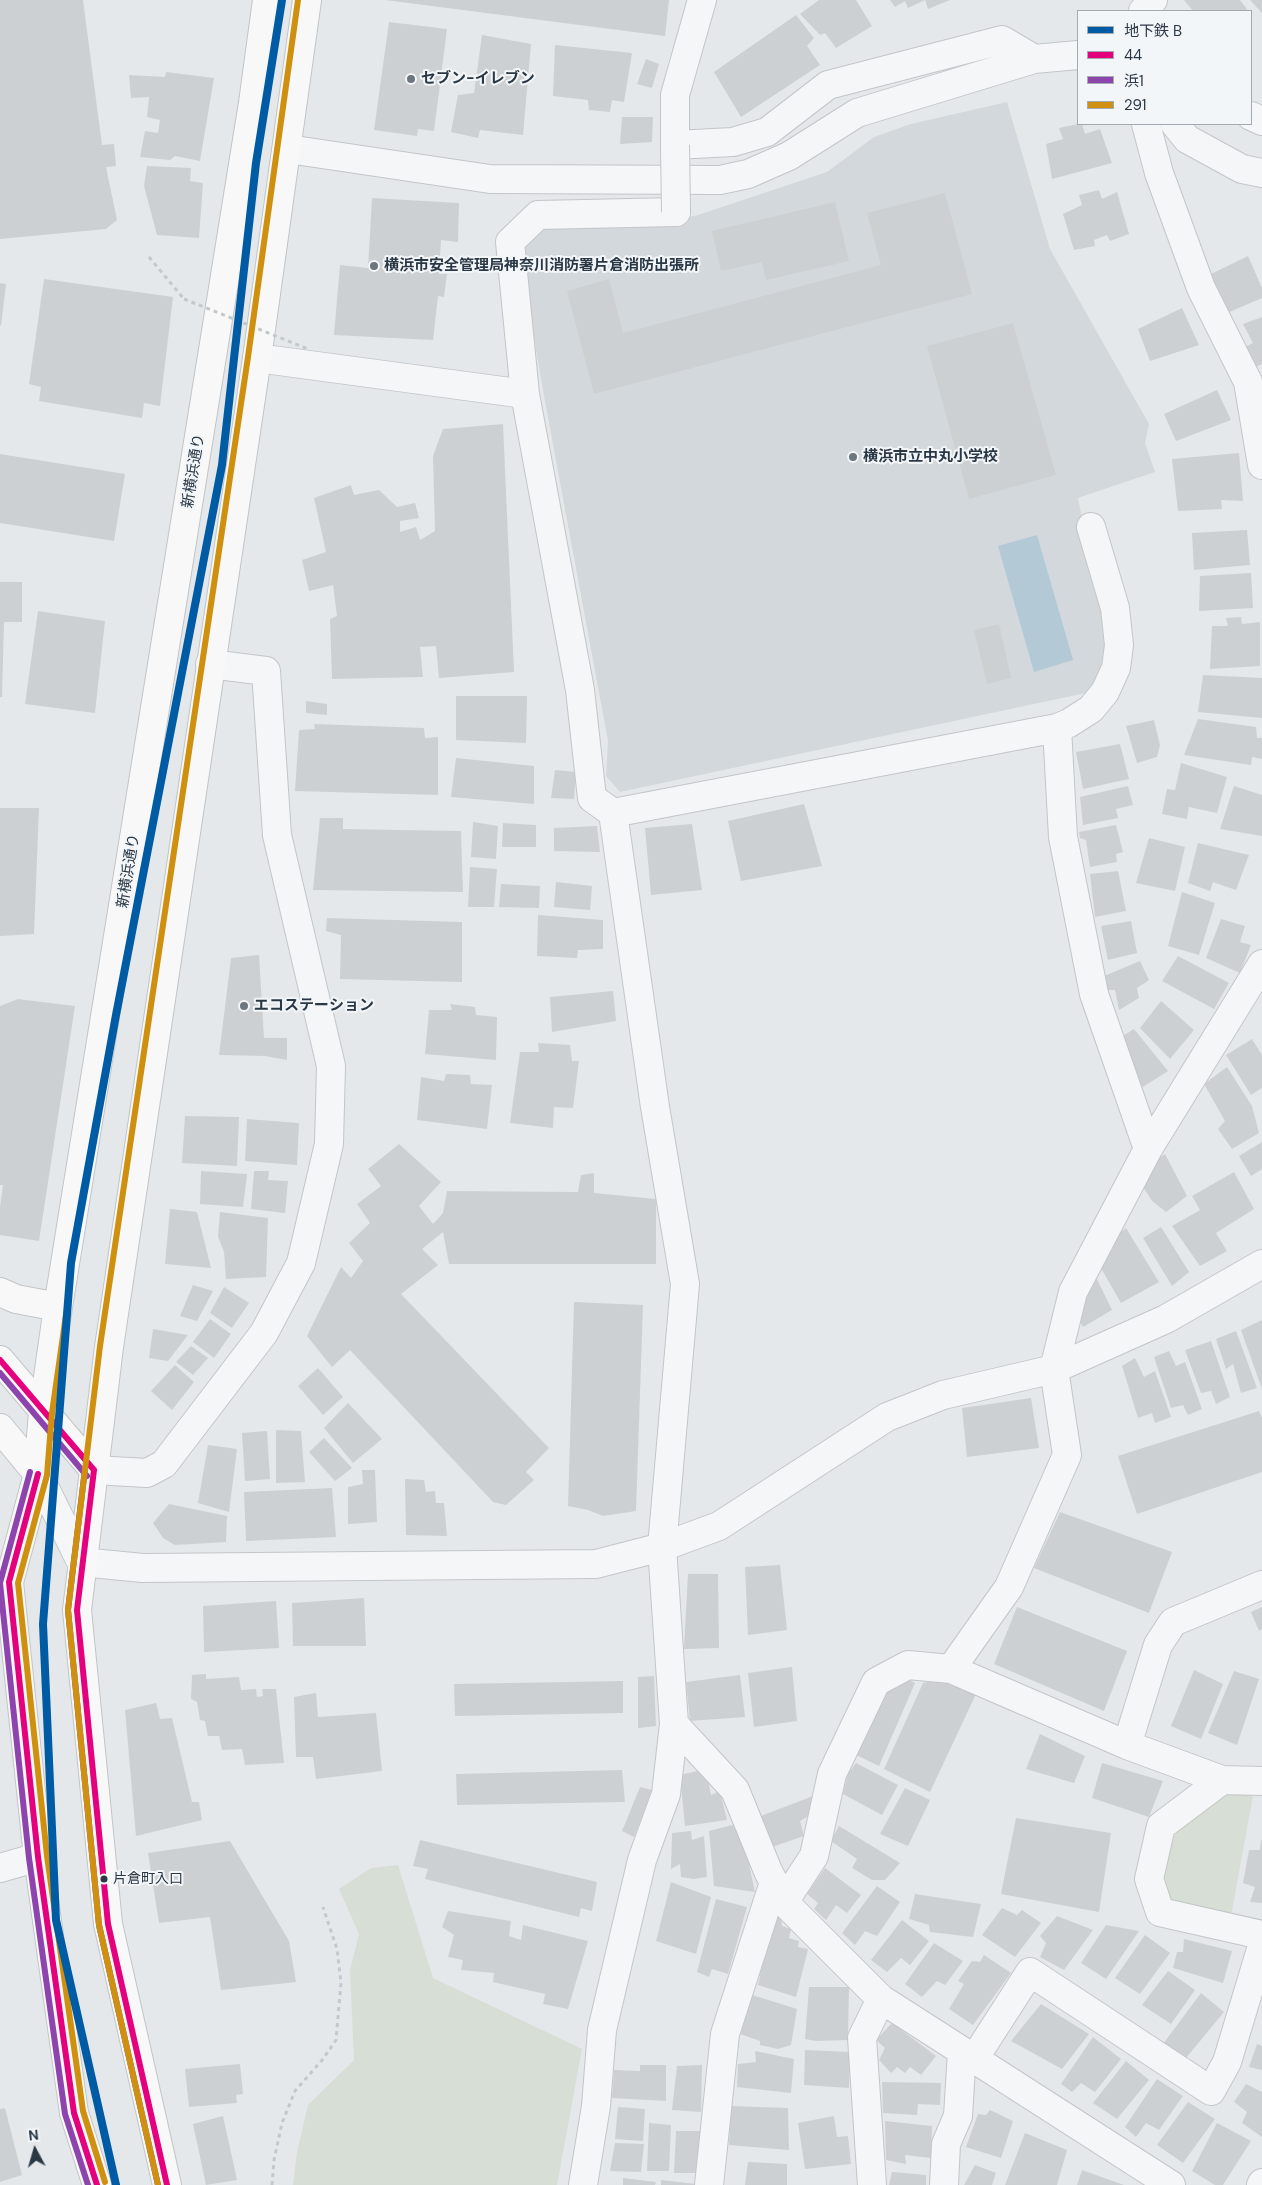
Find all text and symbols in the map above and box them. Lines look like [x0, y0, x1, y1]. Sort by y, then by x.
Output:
legend [1077, 10, 1252, 125]
text: 地下鉄 B [1124, 21, 1182, 41]
text: 44 [1124, 45, 1142, 65]
place label: セブン-イレブン [421, 70, 535, 88]
text: 浜1 [1124, 71, 1144, 91]
marker: セブン-イレブン [405, 73, 417, 85]
text: 291 [1124, 95, 1146, 115]
place label: 横浜市安全管理局神奈川消防署片倉消防出張所 [384, 257, 699, 275]
marker: 横浜市安全管理局神奈川消防署片倉消防出張所 [368, 260, 380, 272]
street label: 新横浜通り [179, 433, 209, 509]
place label: 横浜市立中丸小学校 [863, 448, 998, 466]
marker: 横浜市立中丸小学校 [847, 451, 859, 463]
street label: 新横浜通り [114, 833, 144, 909]
place label: エコステーション [254, 997, 374, 1015]
marker: エコステーション [238, 1000, 250, 1012]
place label: 片倉町入口 [113, 1871, 183, 1887]
marker: 片倉町入口 [99, 1874, 109, 1884]
north arrow [10, 2125, 60, 2175]
text: N [27, 2126, 39, 2145]

